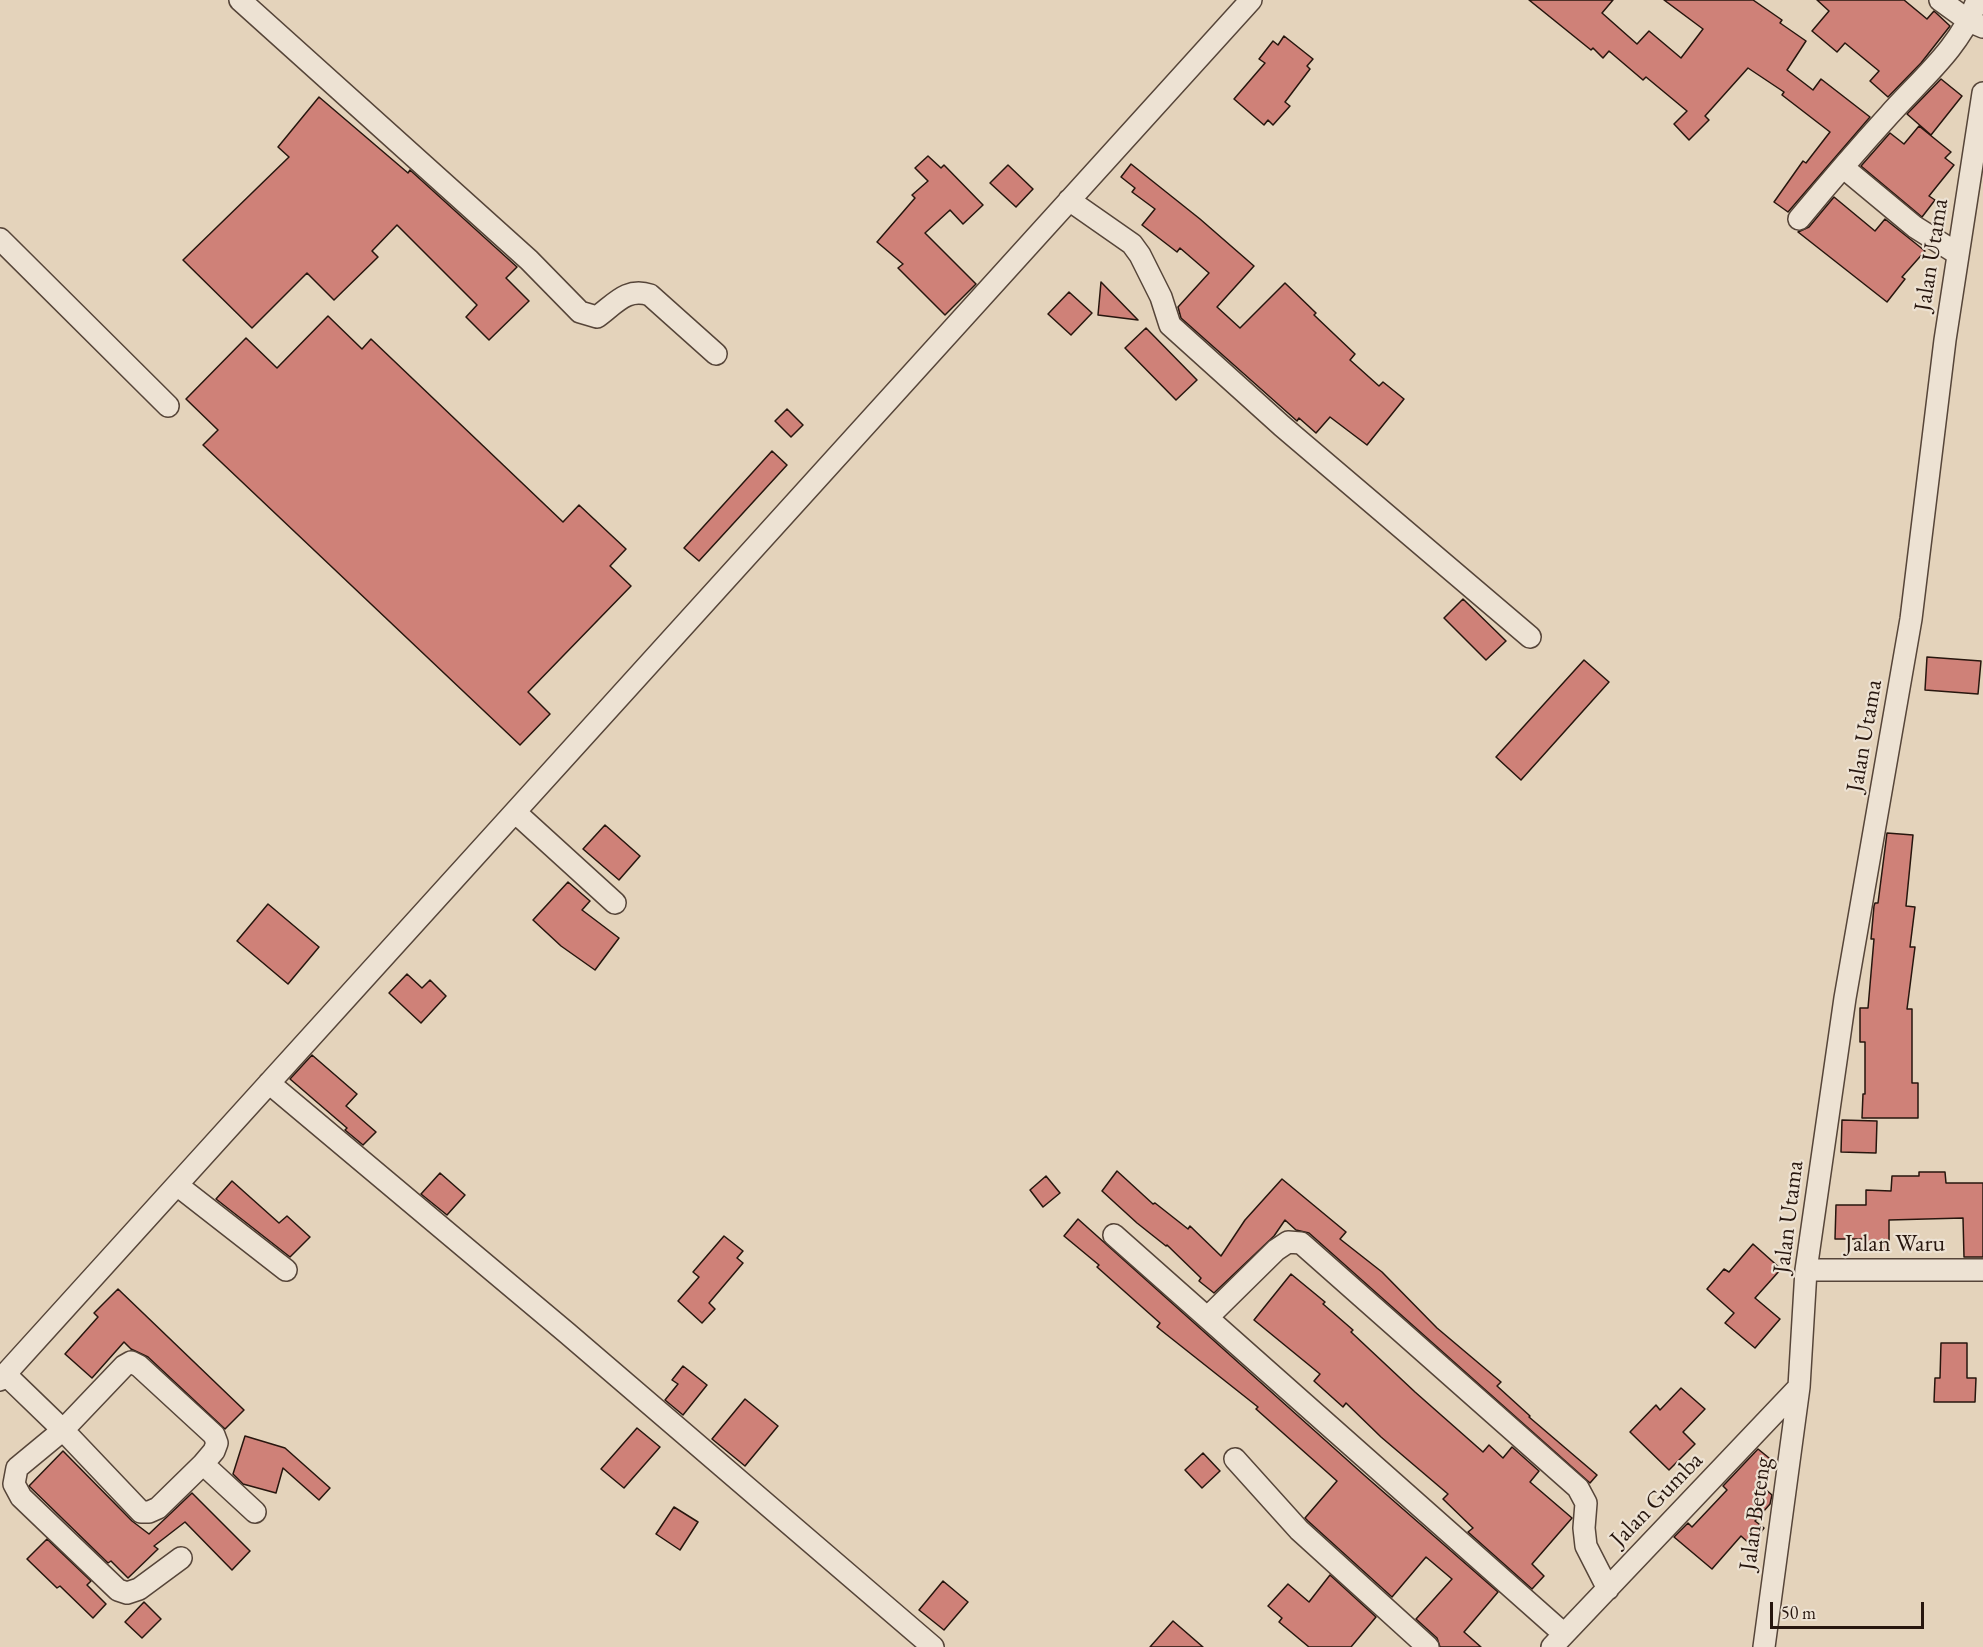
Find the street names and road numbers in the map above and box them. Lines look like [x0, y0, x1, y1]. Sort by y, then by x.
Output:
street label: Jalan Utama [1909, 197, 1955, 313]
street label: Jalan Utama [1841, 678, 1889, 794]
street label: Jalan Utama [1768, 1159, 1810, 1275]
street label: Jalan Waru [1845, 1230, 1945, 1258]
street label: Jalan Gumba [1605, 1447, 1709, 1553]
street label: Jalan Beteng [1734, 1456, 1778, 1572]

